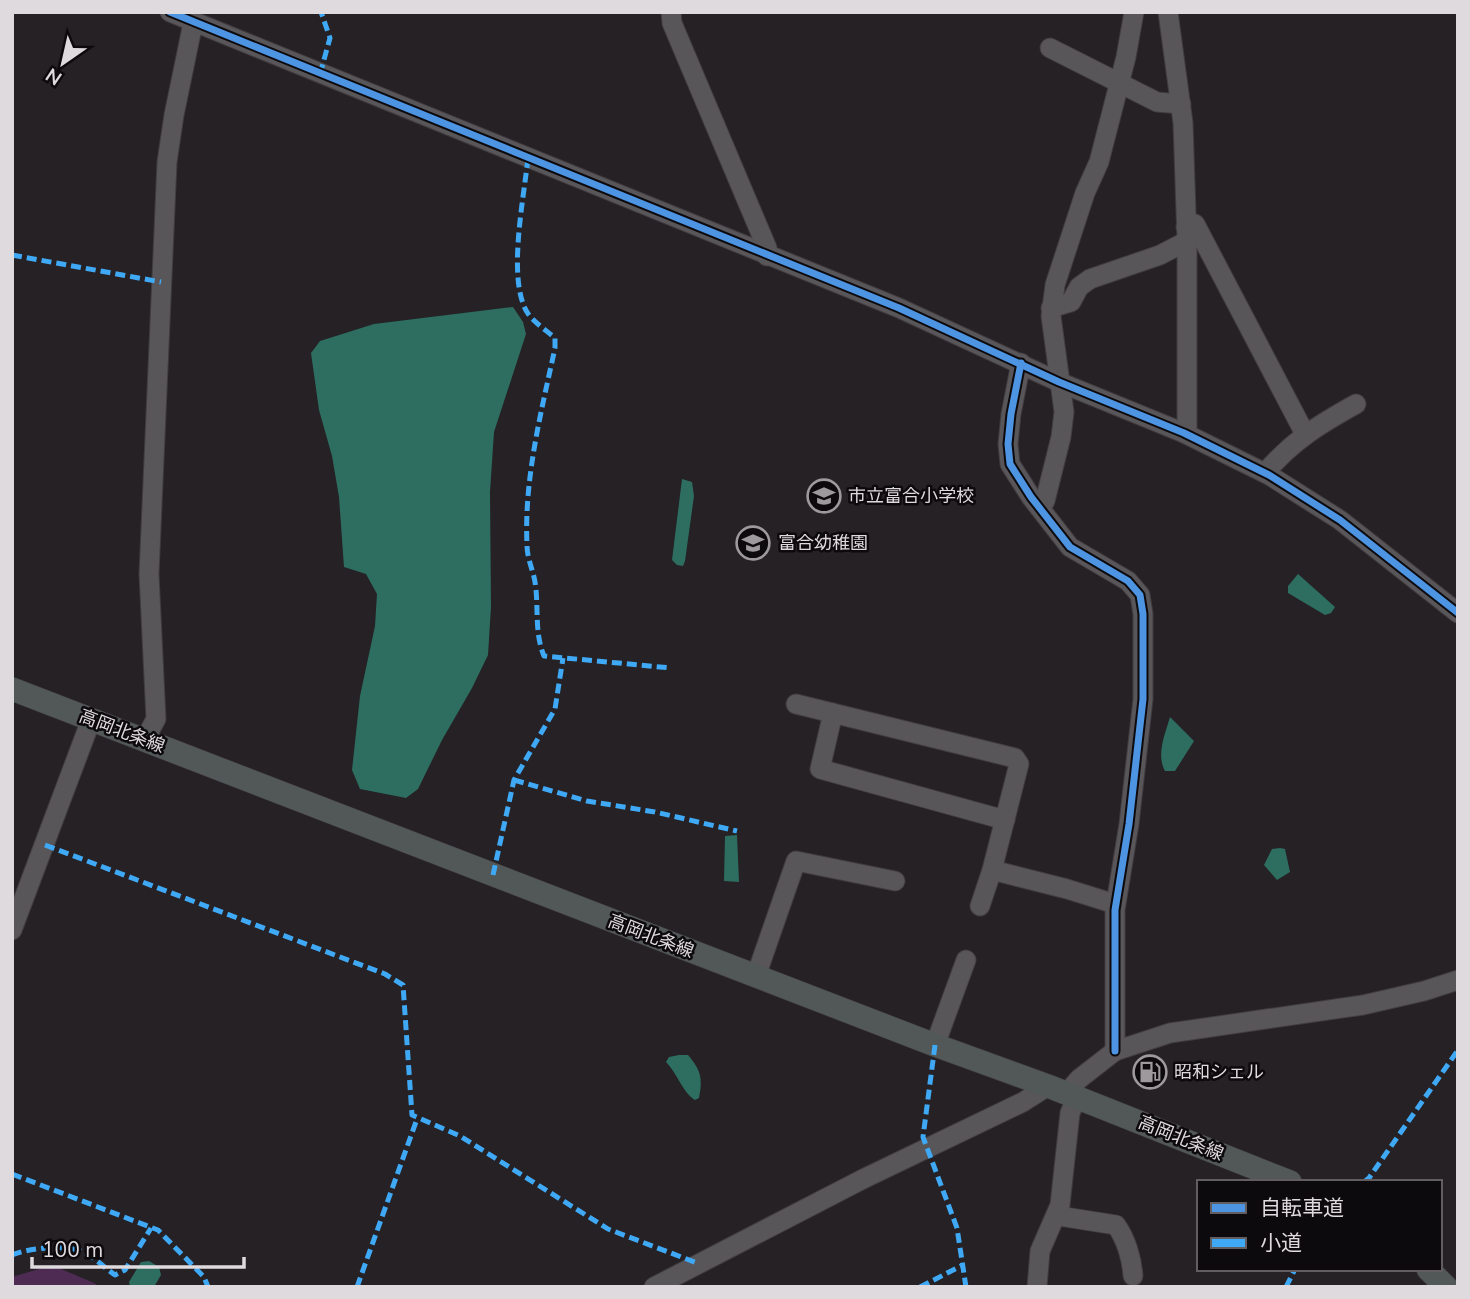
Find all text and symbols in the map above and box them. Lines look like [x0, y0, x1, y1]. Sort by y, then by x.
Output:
north arrow [28, 28, 98, 98]
text: N [41, 62, 67, 91]
school or university icon: 市立富合小学校 [805, 477, 843, 515]
place label: 市立富合小学校 [848, 484, 974, 508]
school or university icon: 富合幼稚園 [734, 524, 772, 562]
place label: 富合幼稚園 [778, 531, 868, 555]
street label: 高岡北条線 [76, 704, 168, 758]
street label: 高岡北条線 [605, 909, 697, 963]
fuel station icon: 昭和シェル [1131, 1053, 1169, 1091]
place label: 昭和シェル [1174, 1060, 1264, 1084]
street label: 高岡北条線 [1135, 1110, 1227, 1166]
legend [1197, 1180, 1442, 1271]
text: 自転車道 [1260, 1194, 1344, 1222]
scale bar [32, 1226, 243, 1270]
text: 小道 [1260, 1229, 1302, 1257]
text: 100 m [42, 1236, 103, 1264]

